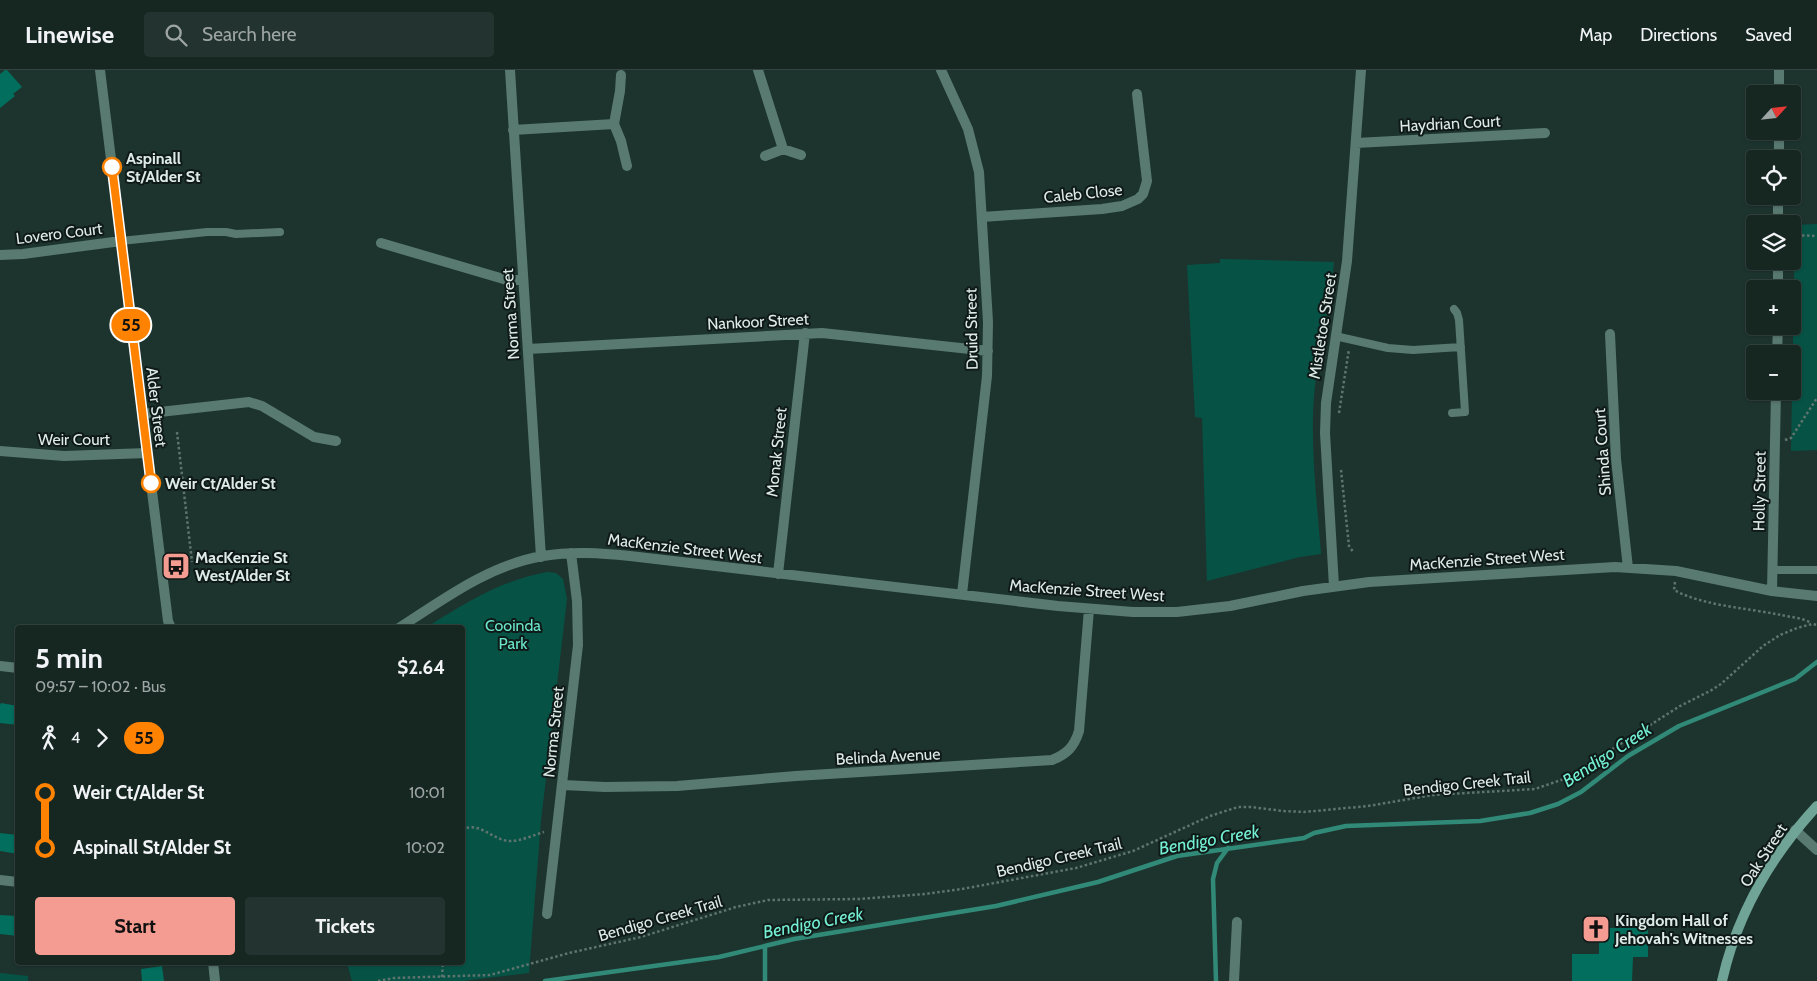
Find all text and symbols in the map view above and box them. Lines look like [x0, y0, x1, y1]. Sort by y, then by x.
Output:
search box [144, 12, 494, 57]
text: Linewise [25, 20, 114, 49]
icon: search [162, 21, 190, 49]
text: Search here [202, 23, 297, 46]
text: Map [1579, 24, 1612, 46]
text: Directions [1640, 24, 1717, 46]
text: Saved [1745, 24, 1792, 46]
north arrow [1746, 85, 1801, 140]
map controls [1746, 85, 1801, 400]
street label: Haydrian Court [1399, 111, 1502, 136]
place label: Aspinall St/Alder St [126, 149, 201, 186]
button: locate [1746, 150, 1801, 205]
marker: Aspinall St/Alder St [102, 157, 122, 177]
street label: Caleb Close [1043, 180, 1123, 207]
button: layers [1746, 215, 1801, 270]
street label: Lovero Court [15, 219, 104, 248]
street label: Norma Street [498, 267, 523, 360]
street label: Mistletoe Street [1305, 271, 1340, 380]
button: + [1746, 280, 1801, 335]
street label: Druid Street [961, 287, 982, 370]
line badge: 55 [108, 309, 154, 341]
street label: Nankoor Street [707, 309, 810, 334]
text: 55 [121, 314, 141, 336]
button: − [1746, 345, 1801, 400]
street label: Alder Street [142, 366, 171, 449]
street label: Monak Street [762, 406, 791, 498]
street label: Shinda Court [1590, 407, 1615, 496]
street label: Weir Court [38, 430, 111, 449]
street label: Holly Street [1749, 450, 1770, 531]
marker: Weir Ct/Alder St [141, 473, 161, 493]
place label: Weir Ct/Alder St [165, 474, 276, 493]
street label: MacKenzie Street West [607, 530, 764, 567]
street label: MacKenzie Street West [1409, 545, 1566, 574]
place label: MacKenzie St West/Alder St [195, 548, 291, 585]
bus stop icon: MacKenzie St West/Alder St [161, 551, 191, 581]
street label: MacKenzie Street West [1009, 576, 1166, 605]
park label: Cooinda Park [485, 616, 541, 653]
text: 5 min [35, 641, 103, 675]
text: $2.64 [397, 656, 445, 679]
text: 09:57 – 10:02 · Bus [35, 677, 166, 696]
street label: Norma Street [539, 685, 568, 778]
water label: Bendigo Creek [1558, 717, 1657, 792]
icon: walk [35, 724, 63, 752]
icon: forward [88, 724, 116, 752]
text: 55 [134, 727, 154, 749]
text: 4 [71, 728, 80, 747]
street label: Belinda Avenue [835, 744, 941, 769]
street label: Bendigo Creek Trail [1402, 767, 1532, 800]
text: Weir Ct/Alder St [73, 781, 204, 804]
text: 10:01 [409, 783, 445, 802]
water label: Bendigo Creek [1157, 820, 1262, 860]
street label: Oak Street [1736, 820, 1791, 891]
street label: Bendigo Creek Trail [995, 834, 1124, 881]
text: Aspinall St/Alder St [73, 836, 231, 859]
text: 10:02 [406, 838, 445, 857]
street label: Bendigo Creek Trail [596, 892, 724, 945]
button: Start [35, 897, 235, 955]
button: Tickets [245, 897, 445, 955]
water label: Bendigo Creek [761, 902, 866, 944]
place label: Kingdom Hall of Jehovah's Witnesses [1614, 911, 1753, 948]
church icon: Kingdom Hall of Jehovah's Witnesses [1581, 914, 1611, 944]

